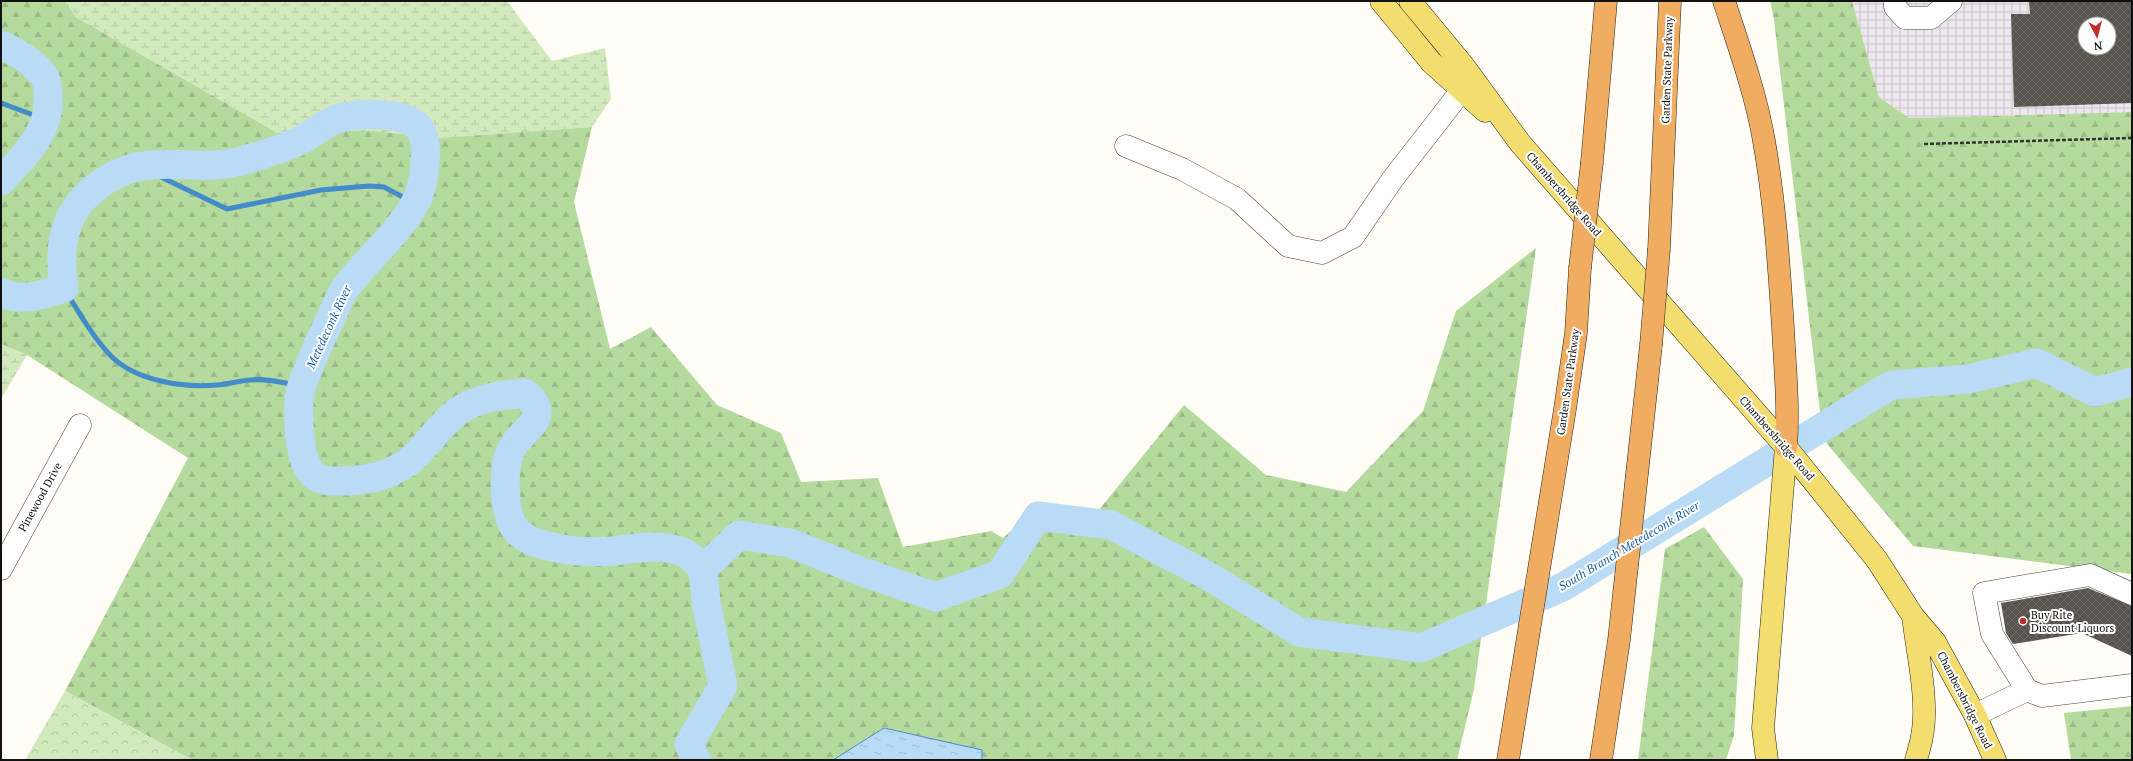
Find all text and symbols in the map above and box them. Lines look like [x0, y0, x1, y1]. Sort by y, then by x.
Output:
street label: Garden State Parkway [1658, 16, 1676, 124]
north arrow [2077, 16, 2117, 56]
text: N [2093, 38, 2103, 53]
street label: Chambersbridge Road [1524, 149, 1604, 239]
water label: Metedeconk River [302, 282, 355, 372]
street label: Garden State Parkway [1554, 328, 1582, 436]
street label: Chambersbridge Road [1737, 393, 1817, 483]
street label: Pinewood Drive [15, 460, 65, 534]
water label: South Branch Metedeconk River [1556, 497, 1703, 594]
place label: Buy Rite Discount Liquors [2031, 608, 2114, 635]
marker: Buy Rite Discount Liquors [2018, 616, 2028, 626]
street label: Chambersbridge Road [1934, 649, 1996, 751]

